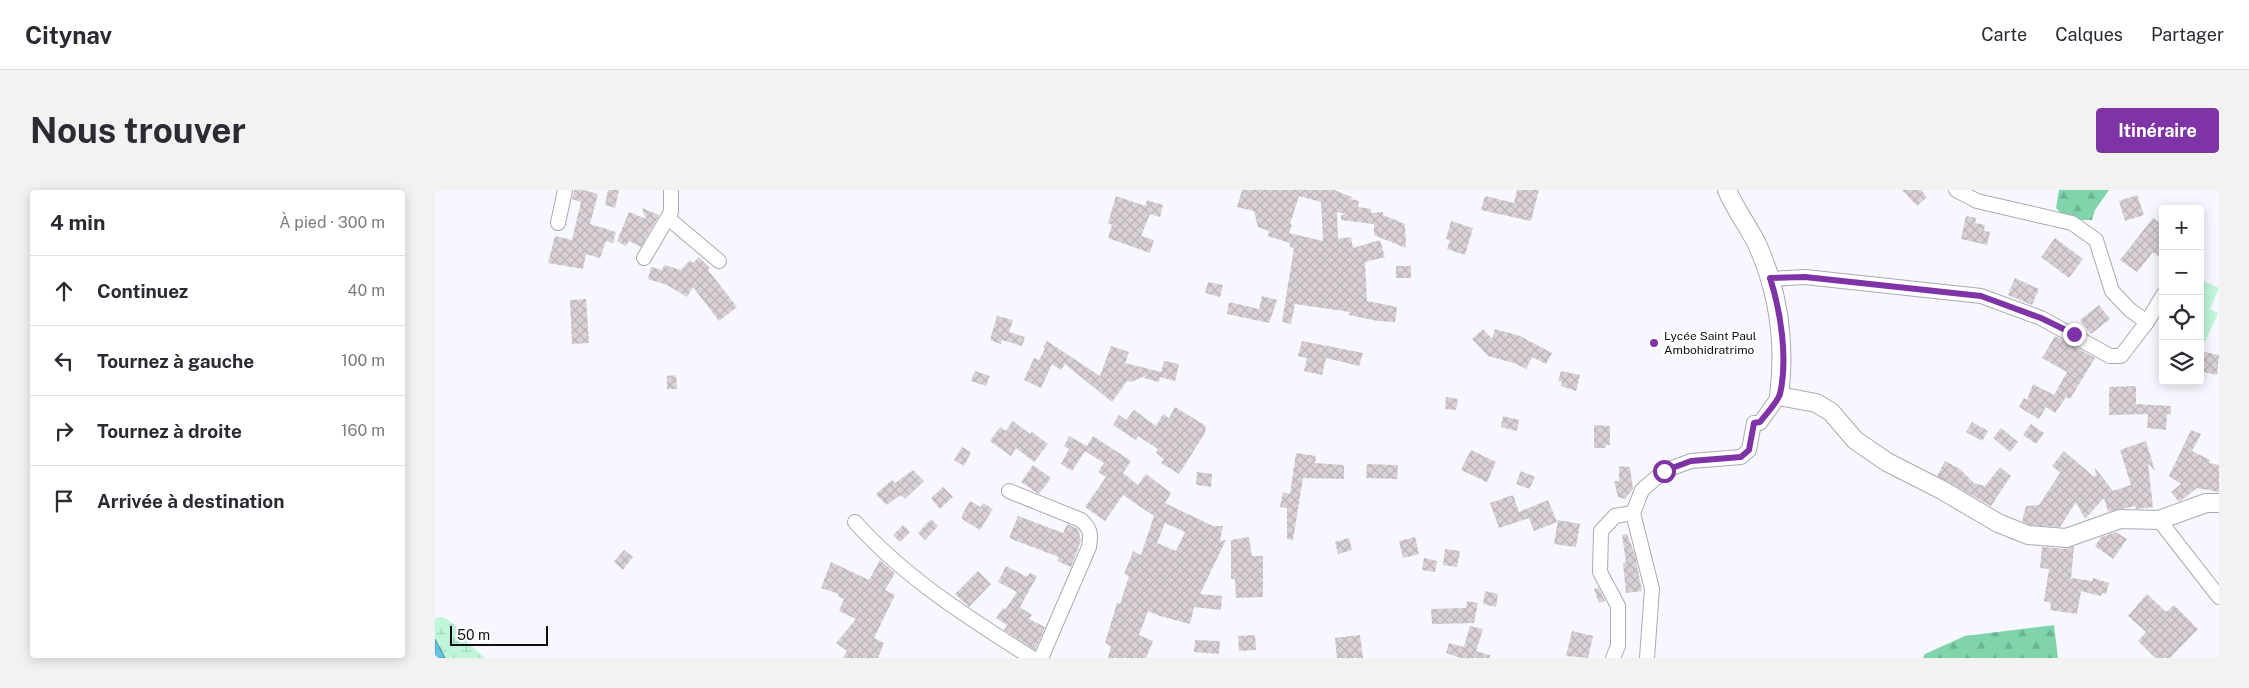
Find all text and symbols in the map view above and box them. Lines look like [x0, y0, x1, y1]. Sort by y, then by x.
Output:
text: Citynav [25, 21, 112, 49]
text: Carte [1981, 24, 2027, 45]
text: Calques [2055, 24, 2123, 45]
text: Partager [2151, 24, 2224, 45]
button: Itinéraire [2096, 108, 2219, 153]
text: Nous trouver [30, 110, 246, 151]
map controls [2159, 205, 2204, 385]
button: + [2159, 205, 2204, 250]
text: 4 min [50, 210, 105, 235]
text: À pied · 300 m [279, 213, 385, 232]
button: − [2159, 250, 2204, 295]
icon: ahead [50, 277, 78, 305]
text: Continuez [97, 280, 188, 302]
text: 40 m [347, 281, 385, 300]
button: locate [2159, 295, 2204, 340]
route end [2063, 323, 2086, 346]
place label: Lycée Saint Paul Ambohidratrimo [1664, 329, 1757, 357]
marker: Lycée Saint Paul Ambohidratrimo [1648, 337, 1660, 349]
button: layers [2159, 340, 2204, 385]
icon: left [50, 347, 78, 375]
text: Tournez à gauche [97, 350, 254, 372]
text: 100 m [341, 351, 385, 370]
icon: right [50, 417, 78, 445]
text: Tournez à droite [97, 420, 242, 442]
text: 160 m [341, 421, 385, 440]
route start [1653, 460, 1676, 483]
icon: arrive [50, 487, 78, 515]
text: Arrivée à destination [97, 490, 285, 512]
scale bar [450, 623, 547, 646]
text: 50 m [457, 627, 490, 643]

